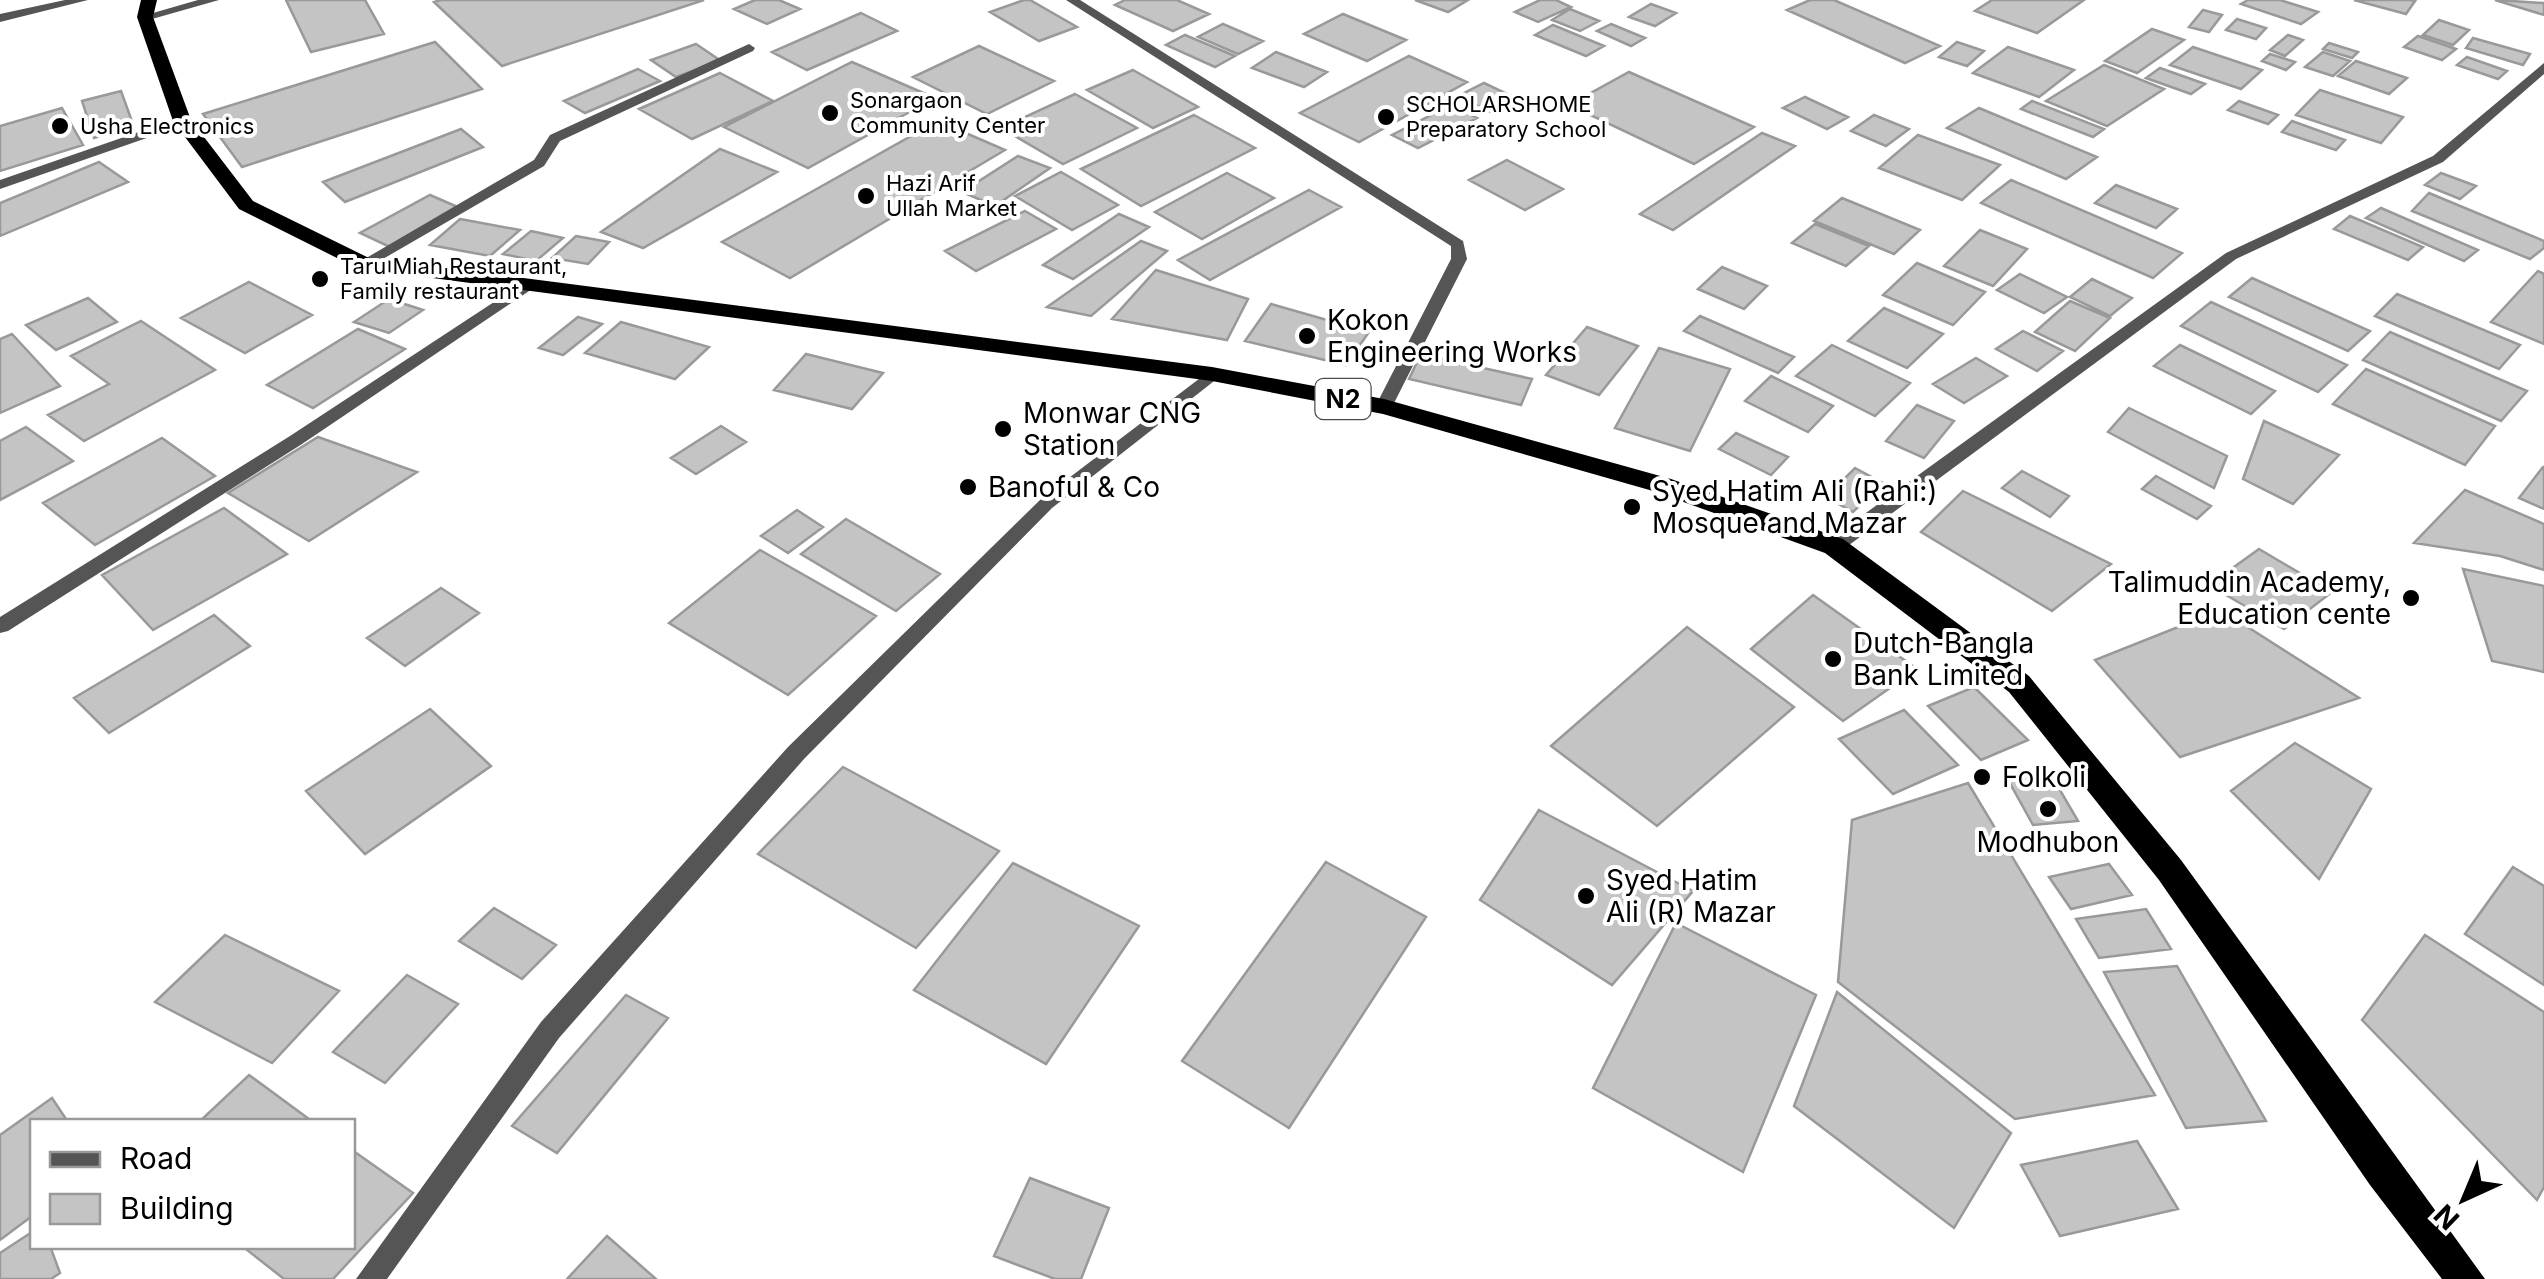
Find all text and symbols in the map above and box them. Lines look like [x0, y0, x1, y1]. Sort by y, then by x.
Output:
place label: Sonargaon Community Center [850, 87, 1045, 138]
place label: SCHOLARSHOME Preparatory School [1406, 91, 1606, 142]
marker: Sonargaon Community Center [819, 102, 841, 124]
marker: SCHOLARSHOME Preparatory School [1375, 106, 1397, 128]
place label: Usha Electronics [80, 113, 254, 139]
marker: Usha Electronics [49, 115, 71, 137]
place label: Hazi Arif Ullah Market [886, 170, 1017, 221]
marker: Hazi Arif Ullah Market [855, 185, 877, 207]
place label: Taru Miah Restaurant, Family restaurant [340, 253, 567, 304]
marker: Taru Miah Restaurant, Family restaurant [309, 268, 331, 290]
place label: Kokon Engineering Works [1327, 303, 1577, 369]
marker: Kokon Engineering Works [1296, 325, 1318, 347]
road number: N2 [1316, 379, 1370, 419]
place label: Monwar CNG Station [1023, 396, 1201, 462]
marker: Monwar CNG Station [992, 418, 1014, 440]
place label: Banoful & Co [988, 470, 1160, 504]
place label: Syed Hatim Ali (Rahi:) Mosque and Mazar [1652, 474, 1938, 540]
marker: Banoful & Co [957, 476, 979, 498]
marker: Syed Hatim Ali (Rahi:) Mosque and Mazar [1621, 496, 1643, 518]
place label: Talimuddin Academy, Education cente [2108, 565, 2391, 631]
marker: Talimuddin Academy, Education cente [2400, 587, 2422, 609]
place label: Dutch-Bangla Bank Limited [1853, 626, 2034, 692]
marker: Dutch-Bangla Bank Limited [1822, 648, 1844, 670]
place label: Folkoli [2002, 760, 2086, 794]
marker: Folkoli [1971, 766, 1993, 788]
marker: Modhubon [2037, 798, 2059, 820]
place label: Modhubon [1977, 825, 2119, 859]
place label: Syed Hatim Ali (R) Mazar [1606, 863, 1776, 929]
marker: Syed Hatim Ali (R) Mazar [1575, 885, 1597, 907]
legend [30, 1119, 355, 1249]
text: Road [120, 1140, 192, 1176]
north arrow [2414, 1149, 2514, 1249]
text: Building [120, 1190, 234, 1226]
text: N [2427, 1197, 2466, 1237]

